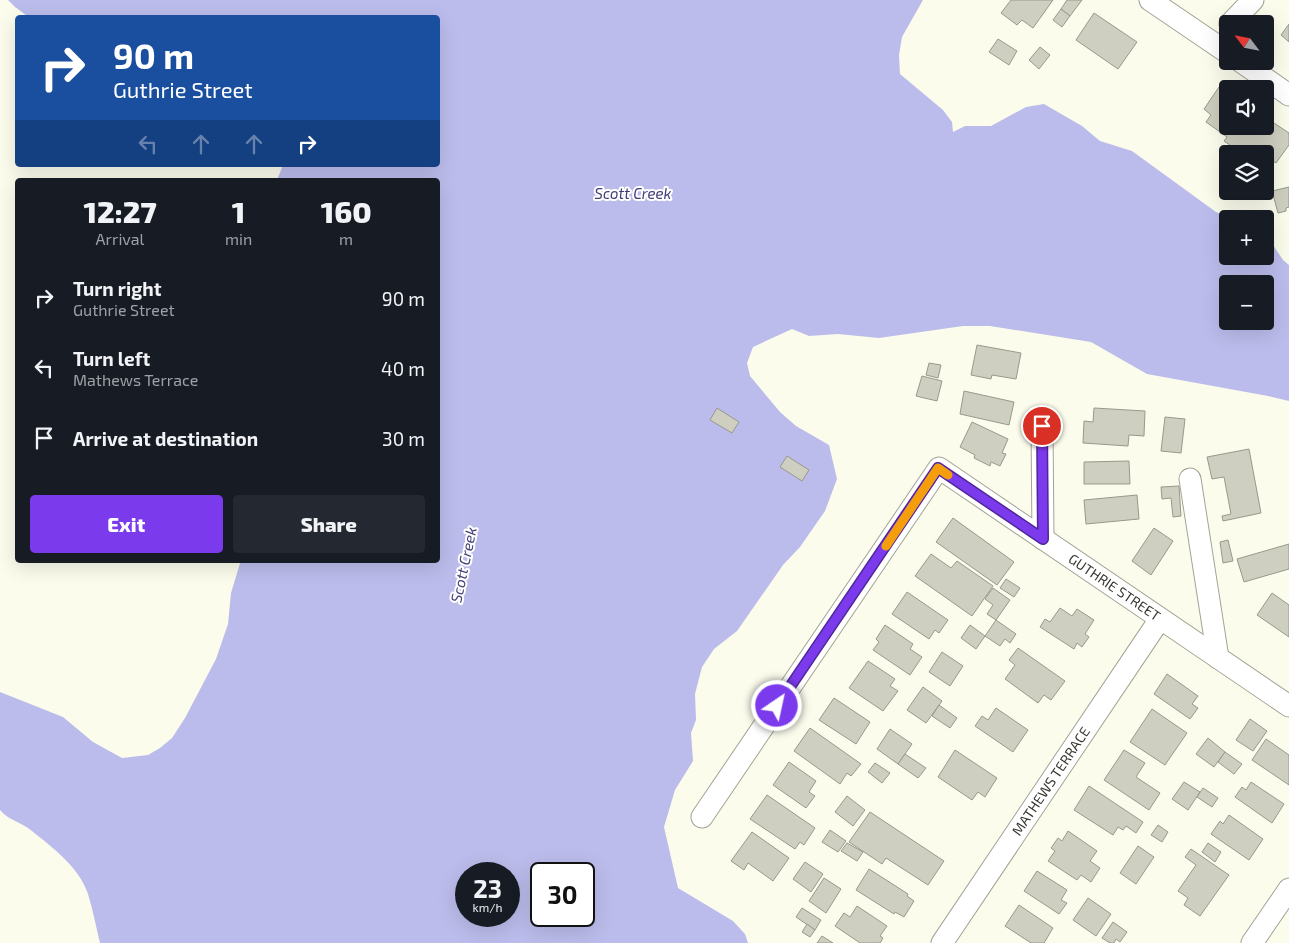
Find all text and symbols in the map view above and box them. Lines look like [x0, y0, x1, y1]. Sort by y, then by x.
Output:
north arrow [1219, 15, 1274, 70]
map controls [1219, 15, 1274, 330]
text: 90 m [113, 34, 194, 76]
icon: right [30, 35, 95, 100]
text: Guthrie Street [113, 76, 253, 102]
button: sound [1219, 80, 1274, 135]
icon: left [134, 130, 162, 158]
icon: ahead [187, 130, 215, 158]
icon: ahead [240, 130, 268, 158]
icon: right [293, 130, 321, 158]
button: layers [1219, 145, 1274, 200]
water label: Scott Creek [595, 184, 672, 202]
text: 12:27 [83, 193, 157, 229]
text: 1 [232, 193, 245, 229]
text: 160 [321, 193, 372, 229]
button: + [1219, 210, 1274, 265]
text: Arrival [96, 229, 144, 248]
text: min [225, 229, 252, 248]
text: m [339, 229, 353, 248]
button: − [1219, 275, 1274, 330]
text: Turn right [73, 277, 161, 300]
icon: right [30, 284, 58, 312]
text: 90 m [382, 287, 425, 310]
text: Guthrie Street [73, 300, 175, 319]
text: Turn left [73, 347, 150, 370]
icon: left [30, 354, 58, 382]
text: 40 m [381, 357, 425, 380]
text: Mathews Terrace [73, 370, 198, 389]
pin [1021, 405, 1063, 447]
icon: arrive [1028, 412, 1056, 440]
icon: arrive [30, 424, 58, 452]
text: Arrive at destination [73, 427, 258, 450]
text: 30 m [382, 427, 425, 450]
button: Exit [30, 495, 223, 553]
button: Share [233, 495, 425, 553]
water label: Scott Creek [446, 525, 480, 604]
street label: GUTHRIE STREET [1066, 550, 1164, 624]
position arrow [750, 679, 802, 731]
street label: MATHEWS TERRACE [1008, 723, 1093, 838]
speed limit sign: 30 [530, 862, 595, 927]
text: 23 [473, 873, 502, 903]
text: km/h [473, 900, 502, 914]

